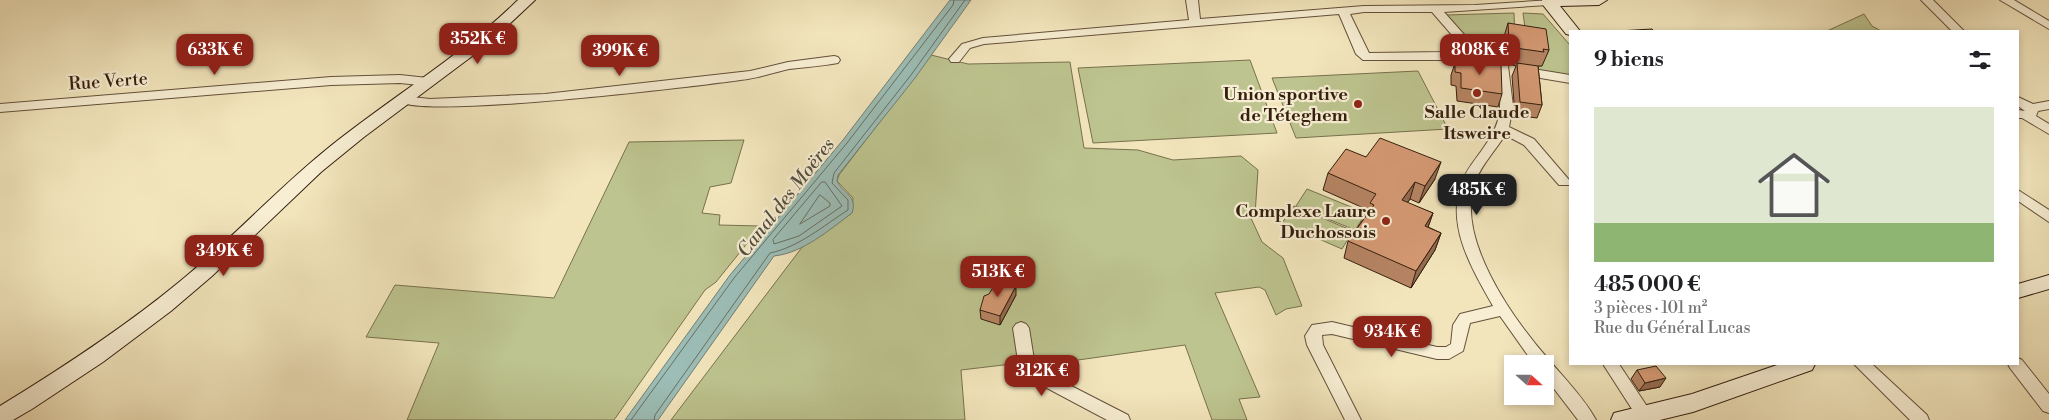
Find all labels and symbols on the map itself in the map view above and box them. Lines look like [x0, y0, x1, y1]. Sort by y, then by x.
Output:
pin: 352K € [437, 22, 519, 65]
pin: 633K € [174, 34, 256, 76]
pin: 399K € [579, 34, 661, 77]
pin: 808K € [1439, 34, 1521, 76]
street label: Rue Verte [68, 67, 149, 96]
place label: Union sportive de Téteghem [1223, 83, 1349, 127]
marker: Salle Claude Itsweire [1471, 87, 1483, 99]
marker: Union sportive de Téteghem [1352, 98, 1364, 110]
place label: Salle Claude Itsweire [1425, 101, 1530, 145]
water label: Canal des Moëres [732, 133, 840, 262]
pin: 485K € [1436, 174, 1518, 216]
place label: Complexe Laure Duchossois [1235, 200, 1376, 244]
marker: Complexe Laure Duchossois [1380, 215, 1392, 227]
pin: 349K € [183, 234, 265, 277]
pin: 513K € [957, 256, 1039, 298]
pin: 934K € [1351, 316, 1433, 358]
pin: 312K € [1001, 354, 1083, 397]
north arrow [1504, 355, 1554, 405]

